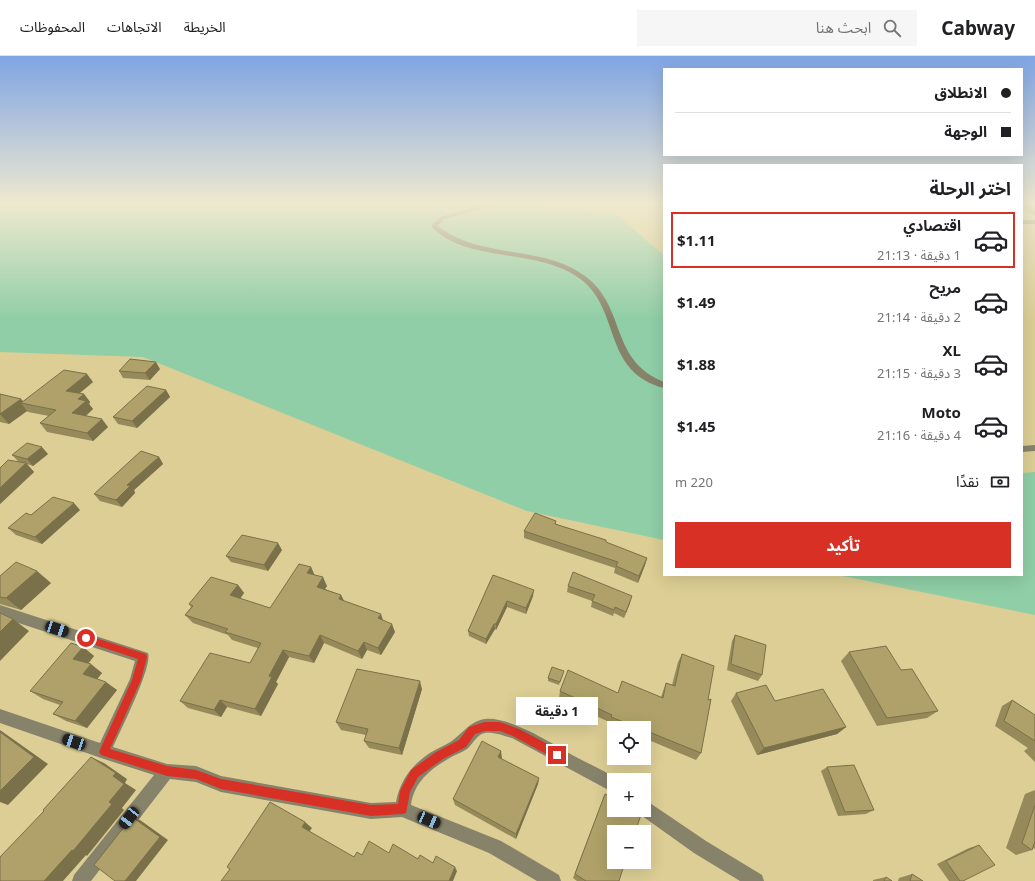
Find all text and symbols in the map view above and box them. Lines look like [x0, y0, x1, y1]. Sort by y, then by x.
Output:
search box [637, 10, 917, 46]
text: Cabway [941, 15, 1015, 41]
text: المحفوظات [20, 17, 85, 36]
text: الاتجاهات [107, 17, 162, 36]
text: الخريطة [184, 17, 226, 36]
text: ابحث هنا [816, 17, 871, 37]
icon: search [881, 17, 903, 39]
text: الانطلاق [935, 82, 987, 102]
text: الوجهة [944, 121, 987, 141]
text: اختر الرحلة [929, 176, 1011, 200]
text: اقتصادي [903, 215, 961, 235]
icon: car [973, 222, 1009, 258]
text: $1.11 [677, 230, 716, 250]
text: 1 دقيقة · 21:13 [877, 246, 961, 264]
text: مريح [929, 277, 961, 297]
icon: car [973, 284, 1009, 320]
text: $1.49 [677, 292, 716, 312]
text: 2 دقيقة · 21:14 [877, 308, 961, 326]
text: XL [943, 340, 961, 360]
icon: car [973, 346, 1009, 382]
text: $1.88 [677, 354, 716, 374]
text: 3 دقيقة · 21:15 [877, 364, 961, 382]
text: Moto [922, 402, 961, 422]
icon: car [973, 408, 1009, 444]
text: $1.45 [677, 416, 716, 436]
text: 4 دقيقة · 21:16 [877, 426, 961, 444]
text: نقدًا [956, 471, 979, 491]
icon: cash [989, 471, 1011, 493]
text: 220 m [675, 473, 713, 491]
button: تأكيد [675, 522, 1011, 568]
car [44, 620, 70, 638]
route start [77, 629, 95, 647]
callout: 1 دقيقة [516, 697, 598, 725]
text: 1 دقيقة [535, 702, 579, 720]
map controls [607, 721, 651, 869]
button: locate [607, 721, 651, 765]
car [61, 732, 87, 752]
route end [548, 746, 566, 764]
button: + [607, 773, 651, 817]
car [117, 805, 141, 831]
car [416, 810, 442, 830]
button: − [607, 825, 651, 869]

